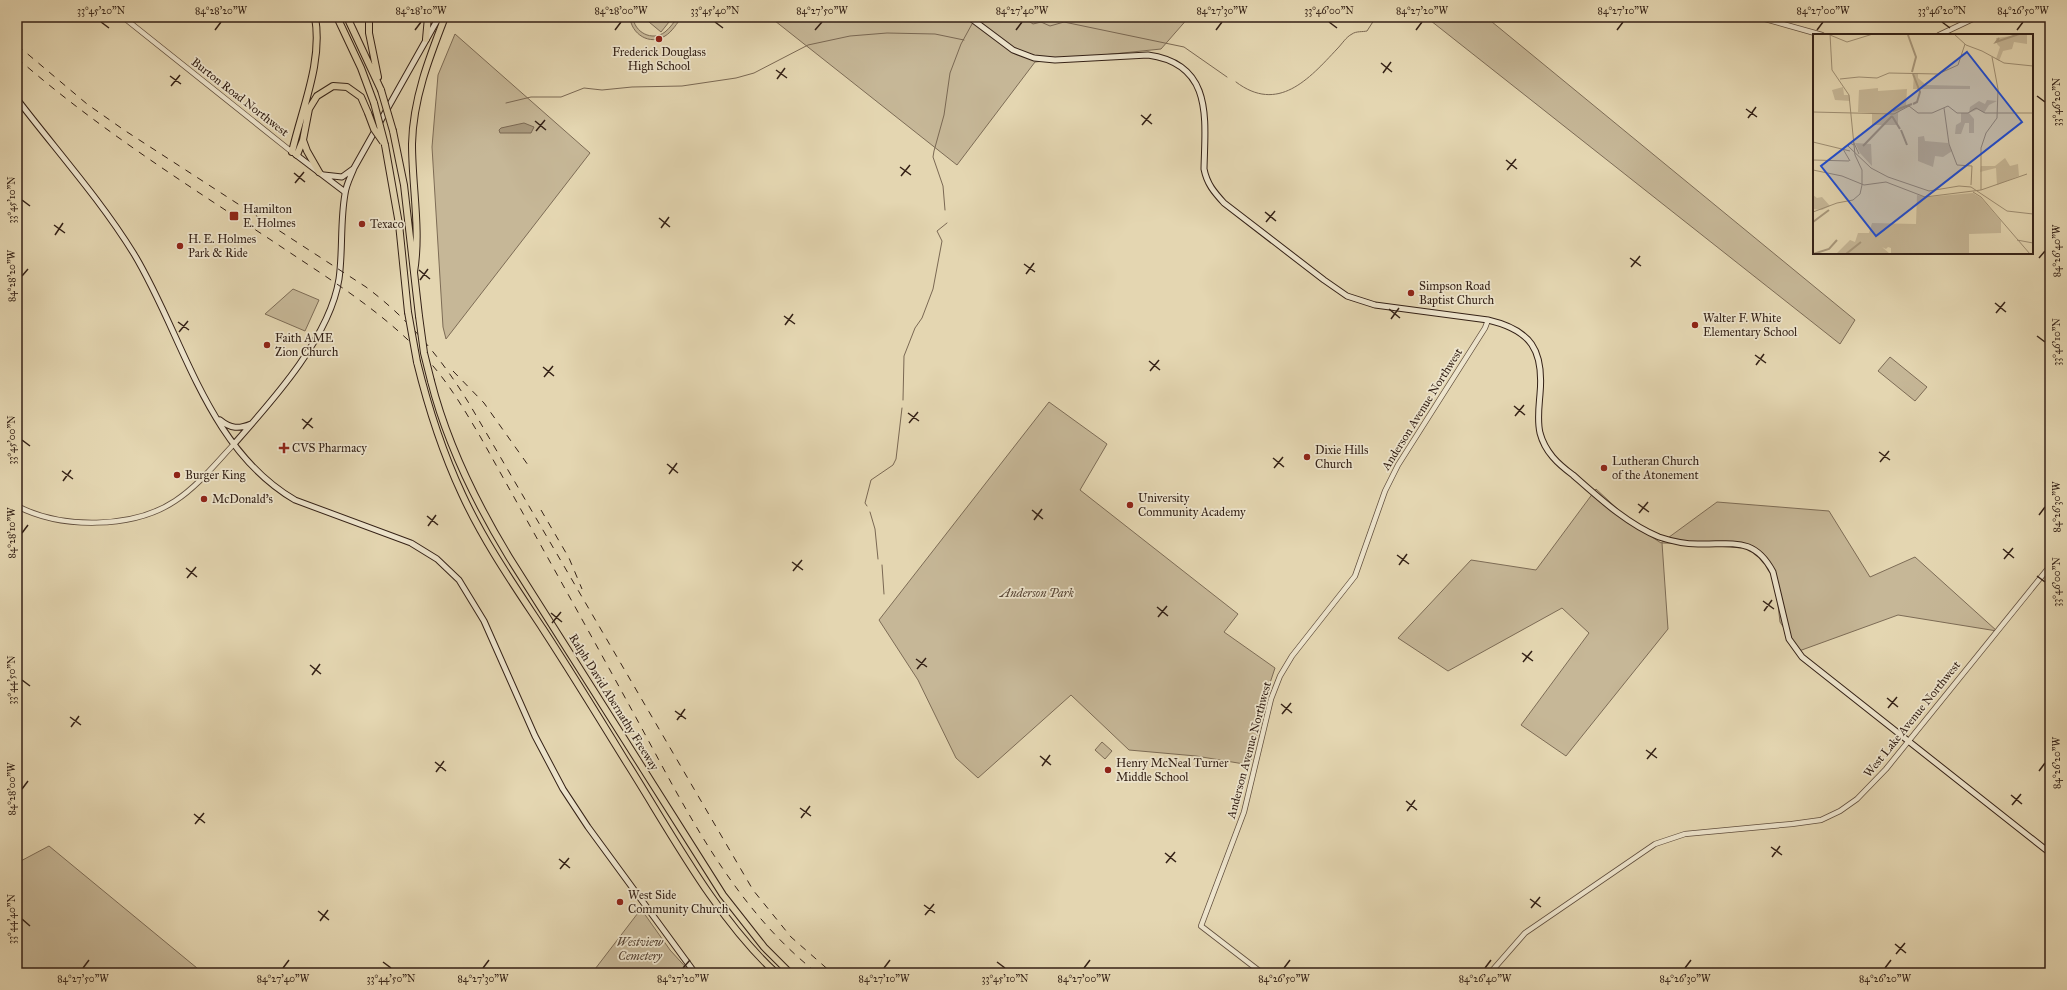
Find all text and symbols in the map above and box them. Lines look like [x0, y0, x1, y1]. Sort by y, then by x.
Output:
text: 33°45'20"N [77, 5, 126, 17]
text: 84°28'20"W [195, 5, 248, 17]
text: 84°28'10"W [395, 5, 447, 17]
text: 84°28'00"W [594, 5, 648, 17]
text: 33°45'40"N [691, 5, 740, 17]
text: 84°27'50"W [796, 5, 848, 17]
text: 84°27'40"W [996, 5, 1049, 17]
text: 84°27'30"W [1197, 5, 1248, 17]
text: 33°46'00"N [1304, 5, 1354, 17]
text: 84°27'20"W [1396, 5, 1448, 17]
text: 84°27'10"W [1598, 5, 1649, 17]
text: 84°27'00"W [1797, 5, 1850, 17]
text: 33°46'20"N [1918, 5, 1967, 17]
text: 84°26'50"W [1997, 5, 2049, 17]
marker: Frederick Douglass High School [654, 34, 664, 44]
inset map [1813, 34, 2033, 254]
place label: Frederick Douglass High School [612, 45, 706, 74]
street label: Burton Road Northwest [189, 55, 292, 140]
text: 33°46'20"N [2051, 77, 2063, 126]
text: 33°45'10"N [6, 176, 18, 224]
place label: Hamilton E. Holmes [243, 202, 296, 230]
marker: Hamilton E. Holmes [228, 210, 240, 222]
place label: Texaco [370, 217, 404, 231]
marker: Texaco [357, 219, 367, 229]
text: 84°26'40"W [2051, 224, 2063, 277]
place label: H. E. Holmes Park & Ride [188, 232, 256, 260]
marker: H. E. Holmes Park & Ride [175, 241, 185, 251]
text: 84°28'20"W [6, 249, 18, 302]
place label: Simpson Road Baptist Church [1419, 279, 1494, 307]
marker: Simpson Road Baptist Church [1406, 288, 1416, 298]
place label: Walter F. White Elementary School [1703, 311, 1798, 339]
text: 33°46'10"N [2051, 318, 2063, 366]
marker: Walter F. White Elementary School [1690, 320, 1700, 330]
place label: Faith AME Zion Church [275, 331, 339, 359]
marker: Faith AME Zion Church [262, 340, 272, 350]
street label: Anderson Avenue Northwest [1378, 345, 1466, 473]
text: 33°45'00"N [6, 415, 18, 465]
place label: CVS Pharmacy [292, 441, 367, 455]
marker: CVS Pharmacy [279, 443, 289, 453]
place label: Dixie Hills Church [1315, 443, 1368, 471]
marker: Dixie Hills Church [1302, 452, 1312, 462]
place label: Lutheran Church of the Atonement [1612, 454, 1700, 482]
marker: Lutheran Church of the Atonement [1599, 463, 1609, 473]
place label: Burger King [185, 468, 246, 483]
marker: Burger King [172, 470, 182, 480]
text: 84°26'30"W [2051, 481, 2063, 533]
place label: University Community Academy [1138, 491, 1246, 519]
place label: McDonald's [212, 492, 273, 506]
marker: McDonald's [199, 494, 209, 504]
marker: University Community Academy [1125, 500, 1135, 510]
text: 84°28'10"W [6, 507, 18, 559]
text: 33°46'00"N [2051, 557, 2063, 607]
park label: Anderson Park [998, 586, 1075, 600]
street label: Ralph David Abernathy Freeway [566, 631, 662, 773]
text: 33°44'50"N [6, 655, 18, 704]
street label: West Lake Avenue Northwest [1861, 657, 1964, 780]
street label: Anderson Avenue Northwest [1224, 679, 1274, 821]
text: 84°26'20"W [2051, 737, 2063, 789]
place label: Henry McNeal Turner Middle School [1116, 756, 1229, 784]
text: 84°28'00"W [6, 762, 18, 816]
marker: Henry McNeal Turner Middle School [1103, 765, 1113, 775]
place label: West Side Community Church [628, 888, 729, 916]
text: 33°44'40"N [6, 894, 18, 944]
marker: West Side Community Church [615, 897, 625, 907]
park label: Westview Cemetery [617, 935, 664, 963]
text: 84°27'50"W [57, 973, 109, 985]
text: 84°27'40"W [257, 973, 310, 985]
text: 33°44'50"N [367, 973, 416, 985]
text: 84°27'30"W [458, 973, 509, 985]
text: 84°27'20"W [657, 973, 709, 985]
text: 84°27'10"W [859, 973, 910, 985]
text: 33°45'10"N [981, 973, 1029, 985]
text: 84°27'00"W [1058, 973, 1111, 985]
text: 84°26'50"W [1258, 973, 1310, 985]
text: 84°26'40"W [1459, 973, 1512, 985]
text: 84°26'30"W [1659, 973, 1711, 985]
text: 84°26'20"W [1859, 973, 1911, 985]

